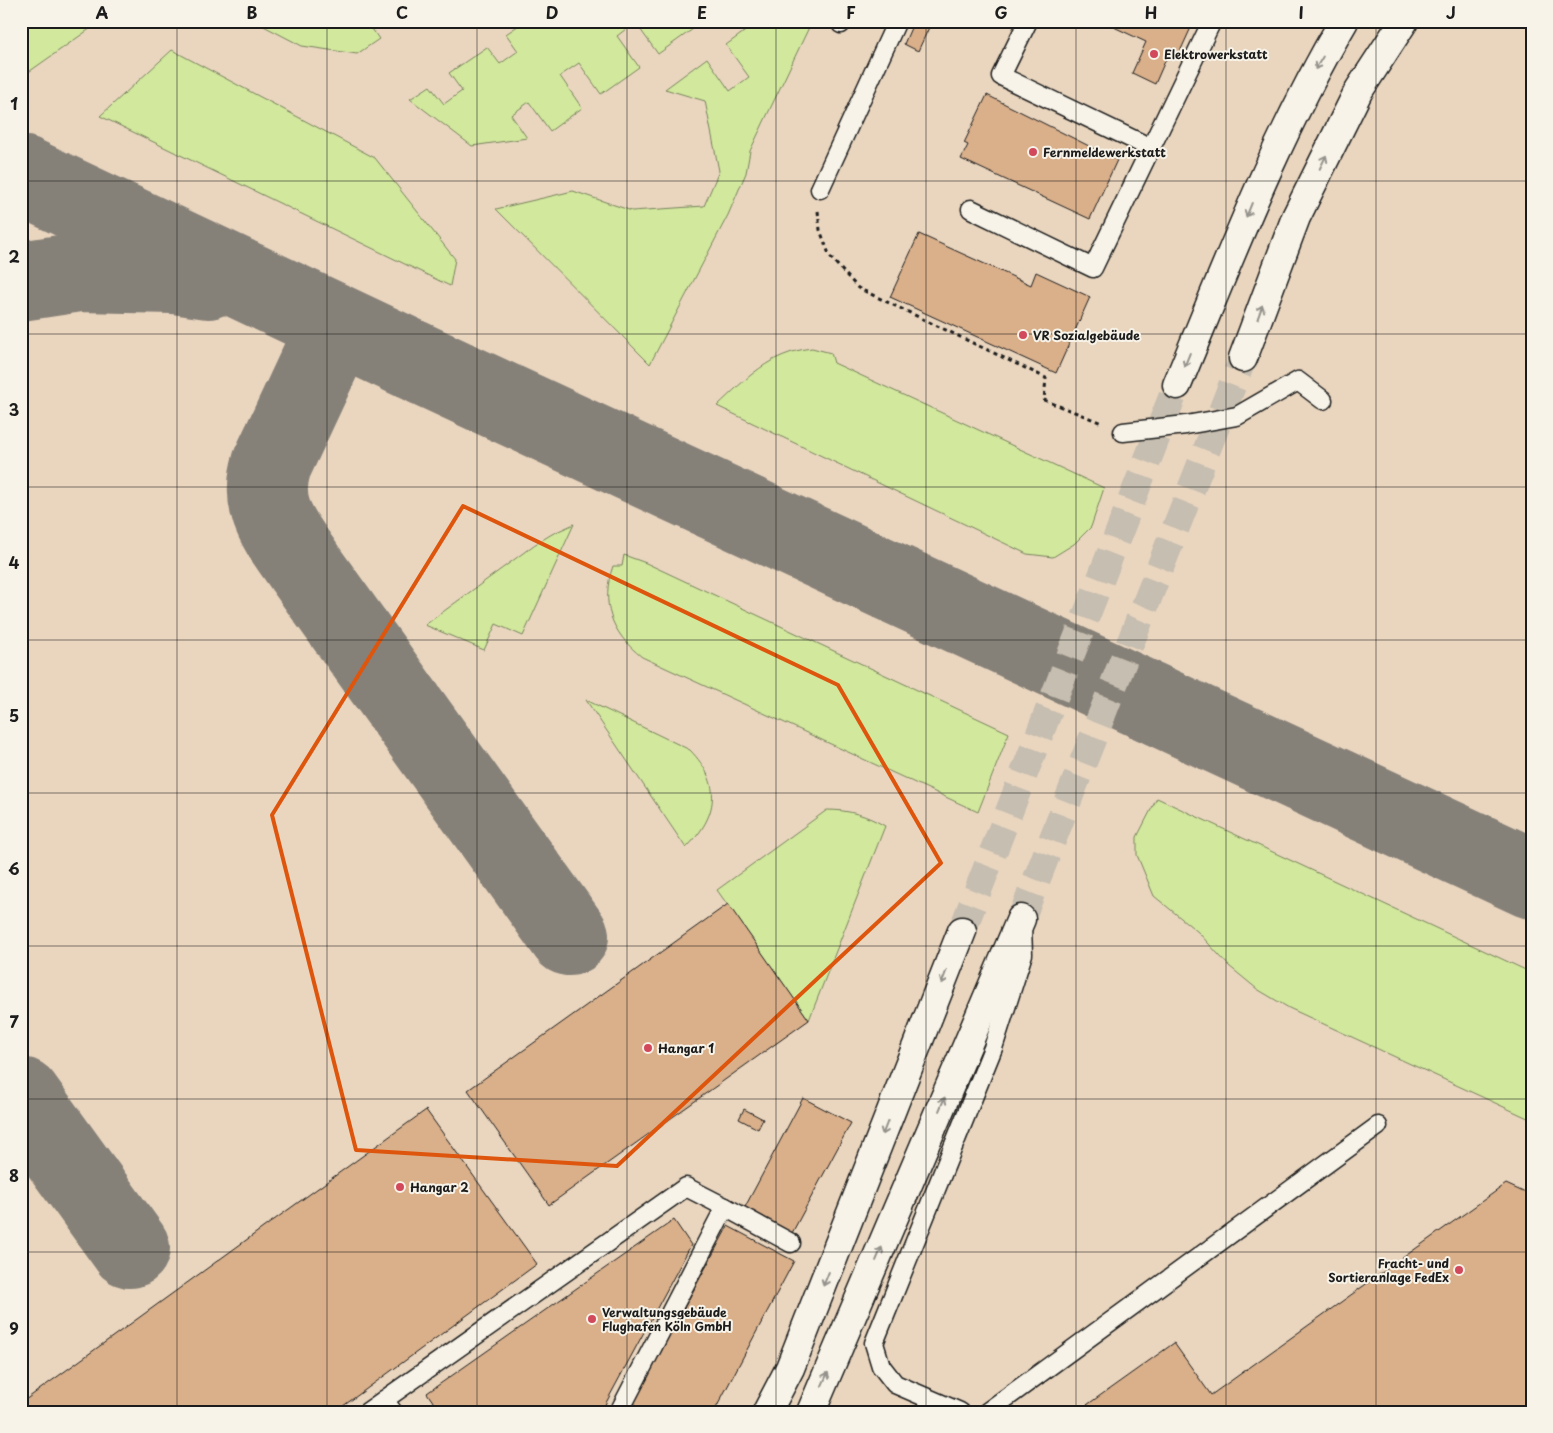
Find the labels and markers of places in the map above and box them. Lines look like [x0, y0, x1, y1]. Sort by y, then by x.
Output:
place label: Elektrowerkstatt [1164, 45, 1268, 63]
marker: Elektrowerkstatt [1148, 48, 1160, 60]
place label: Fernmeldewerkstatt [1043, 143, 1166, 161]
marker: Fernmeldewerkstatt [1027, 146, 1039, 158]
place label: VR Sozialgebäude [1033, 326, 1140, 344]
marker: VR Sozialgebäude [1017, 329, 1029, 341]
place label: Hangar 1 [658, 1039, 714, 1057]
marker: Hangar 1 [642, 1042, 654, 1054]
place label: Hangar 2 [410, 1178, 469, 1196]
marker: Hangar 2 [394, 1181, 406, 1193]
place label: Fracht- und Sortieranlage FedEx [1328, 1254, 1450, 1286]
marker: Fracht- und Sortieranlage FedEx [1453, 1264, 1465, 1276]
place label: Verwaltungsgebäude Flughafen Köln GmbH [602, 1303, 732, 1335]
marker: Verwaltungsgebäude Flughafen Köln GmbH [586, 1313, 598, 1325]

